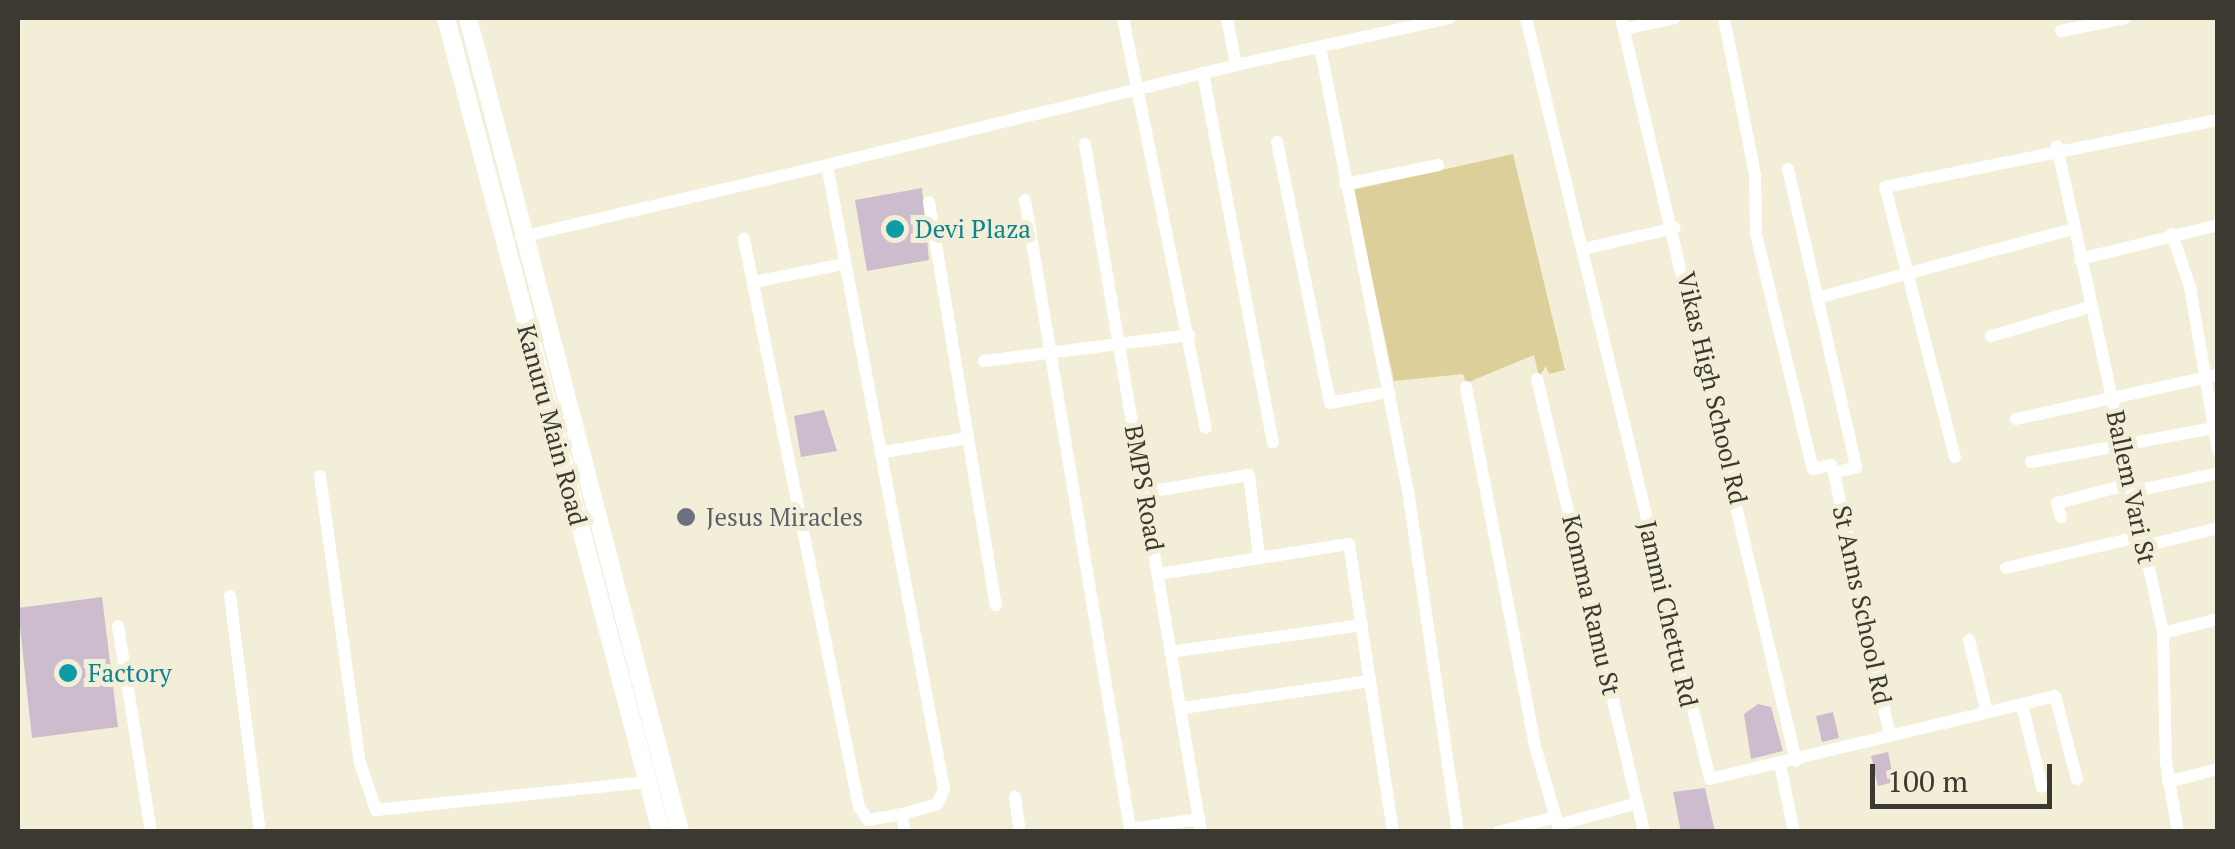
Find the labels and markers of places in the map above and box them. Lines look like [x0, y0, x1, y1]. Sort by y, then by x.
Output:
place label: Devi Plaza [915, 214, 1031, 244]
marker: Devi Plaza [884, 218, 906, 240]
place label: Jesus Miracles [706, 502, 863, 532]
marker: Jesus Miracles [675, 506, 697, 528]
place label: Factory [88, 658, 172, 688]
marker: Factory [57, 662, 79, 684]

